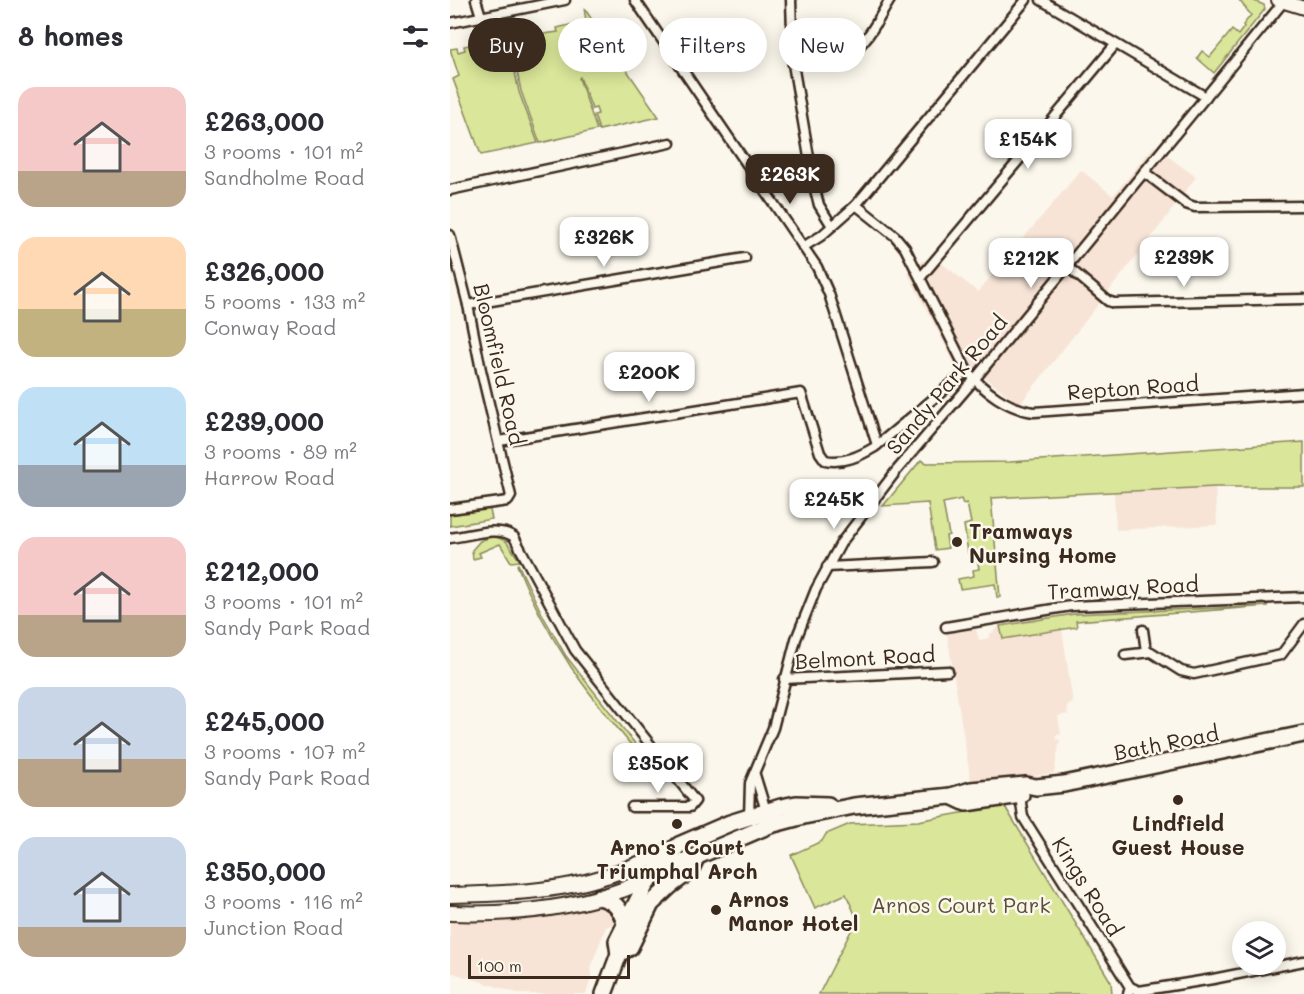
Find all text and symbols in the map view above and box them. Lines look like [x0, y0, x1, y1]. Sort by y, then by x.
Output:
chip: Buy [468, 18, 546, 72]
chip: Rent [558, 18, 647, 72]
chip: Filters [659, 18, 767, 72]
chip: New [779, 18, 866, 72]
text: 8 homes [18, 19, 124, 53]
icon: filters [399, 20, 432, 53]
text: £263,000 [204, 104, 324, 138]
icon: home [66, 111, 138, 183]
pin: £154K [986, 119, 1070, 170]
text: £154K [999, 125, 1057, 151]
text: 3 rooms · 101 m² [204, 138, 363, 164]
pin: £263K [748, 154, 832, 205]
text: £263K [760, 160, 820, 186]
text: Sandholme Road [204, 164, 364, 190]
pin: £326K [562, 217, 646, 268]
text: £326K [574, 223, 634, 249]
pin: £239K [1142, 237, 1226, 288]
pin: £212K [989, 238, 1073, 289]
text: £239K [1154, 243, 1214, 269]
text: £212K [1003, 244, 1059, 270]
text: £326,000 [204, 254, 324, 288]
icon: home [66, 261, 138, 333]
street label: Bloomfield Road [468, 280, 532, 448]
text: 5 rooms · 133 m² [204, 288, 365, 314]
street label: Sandy Park Road [880, 309, 1012, 459]
text: Conway Road [204, 314, 336, 340]
pin: £200K [607, 352, 691, 403]
text: £200K [618, 358, 680, 384]
street label: Repton Road [1066, 369, 1200, 405]
text: £239,000 [204, 404, 324, 438]
icon: home [66, 411, 138, 483]
text: 3 rooms · 89 m² [204, 438, 357, 464]
text: Harrow Road [204, 464, 334, 490]
pin: £245K [792, 479, 876, 530]
text: £245K [803, 485, 865, 511]
place label: Tramways Nursing Home [969, 517, 1117, 568]
marker: Tramways Nursing Home [950, 535, 964, 549]
text: £212,000 [204, 554, 319, 588]
icon: home [66, 561, 138, 633]
street label: Tramway Road [1047, 570, 1199, 604]
text: 3 rooms · 101 m² [204, 588, 363, 614]
text: Sandy Park Road [204, 614, 370, 640]
street label: Belmont Road [794, 640, 936, 674]
text: £245,000 [204, 704, 325, 738]
icon: home [66, 711, 138, 783]
street label: Bath Road [1111, 719, 1221, 765]
text: 3 rooms · 107 m² [204, 738, 365, 764]
pin: £350K [616, 743, 700, 794]
text: £350K [627, 749, 689, 775]
text: Sandy Park Road [204, 764, 370, 790]
marker: Lindfield Guest House [1171, 793, 1185, 807]
place label: Lindfield Guest House [1112, 809, 1244, 860]
marker: Arno's Court Triumphal Arch [670, 817, 684, 831]
street label: Kings Road [1047, 831, 1129, 941]
place label: Arno's Court Triumphal Arch [596, 833, 758, 884]
text: £350,000 [204, 854, 326, 888]
icon: home [66, 861, 138, 933]
place label: Arnos Manor Hotel [728, 885, 858, 936]
text: 3 rooms · 116 m² [204, 888, 363, 914]
park label: Arnos Court Park [871, 891, 1051, 918]
marker: Arnos Manor Hotel [709, 903, 723, 917]
text: Junction Road [204, 914, 343, 940]
map controls [1232, 921, 1286, 975]
button: layers [1232, 921, 1286, 975]
scale bar [468, 952, 630, 980]
text: 100 m [477, 955, 522, 976]

